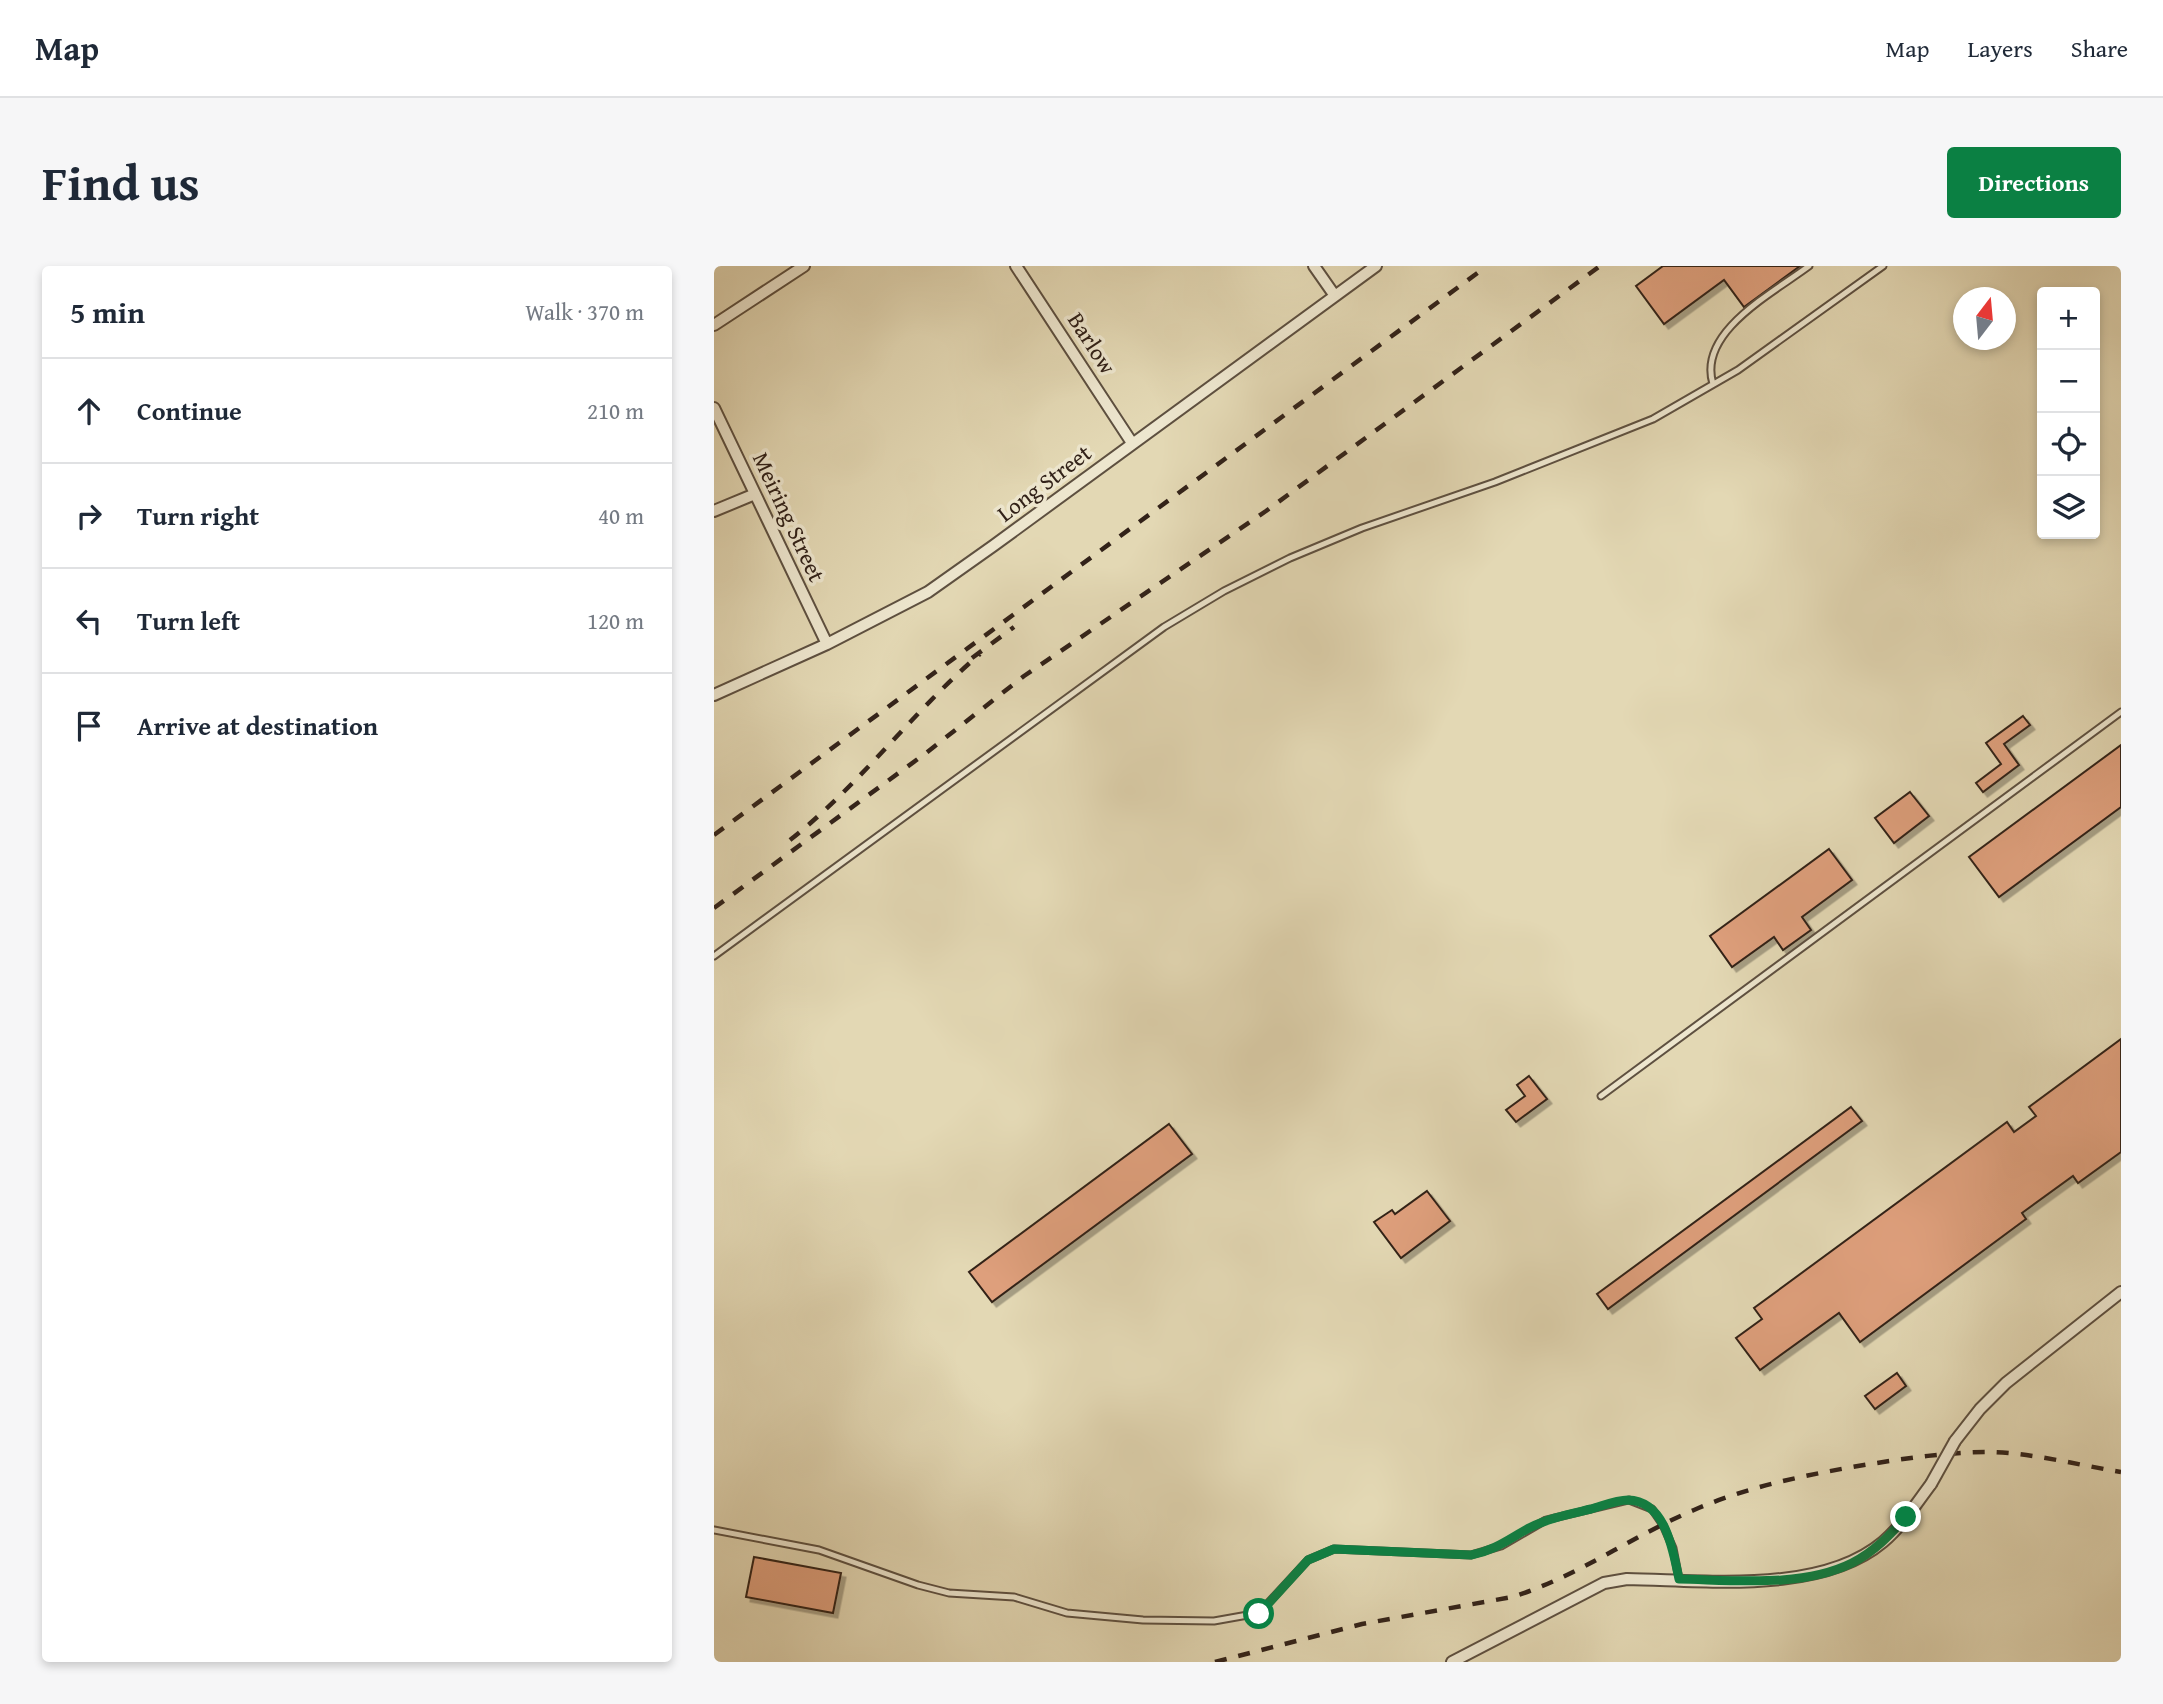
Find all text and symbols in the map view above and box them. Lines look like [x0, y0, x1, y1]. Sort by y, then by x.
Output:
text: Map [35, 24, 99, 72]
text: Map [1886, 31, 1929, 66]
text: Layers [1967, 31, 2033, 66]
text: Share [2071, 31, 2128, 66]
text: Find us [42, 146, 200, 218]
button: Directions [1947, 147, 2121, 218]
north arrow [1953, 287, 2016, 350]
map controls [2037, 287, 2100, 539]
button: + [2037, 287, 2100, 350]
text: 5 min [70, 290, 145, 334]
text: Walk · 370 m [525, 295, 644, 328]
street label: Barlow [1060, 305, 1125, 381]
button: − [2037, 350, 2100, 413]
text: Continue [137, 391, 242, 430]
icon: ahead [70, 392, 108, 430]
text: 210 m [587, 394, 644, 427]
button: locate [2037, 413, 2100, 476]
street label: Long Street [990, 436, 1098, 529]
street label: Meiring Street [745, 447, 834, 587]
button: layers [2037, 476, 2100, 539]
text: Turn right [137, 496, 259, 535]
icon: right [70, 497, 108, 535]
text: 40 m [598, 499, 644, 532]
text: Turn left [137, 601, 240, 640]
icon: left [70, 602, 108, 640]
text: 120 m [587, 604, 644, 637]
text: Arrive at destination [137, 706, 378, 745]
icon: arrive [70, 707, 108, 745]
route end [1890, 1501, 1921, 1532]
route start [1243, 1598, 1274, 1629]

